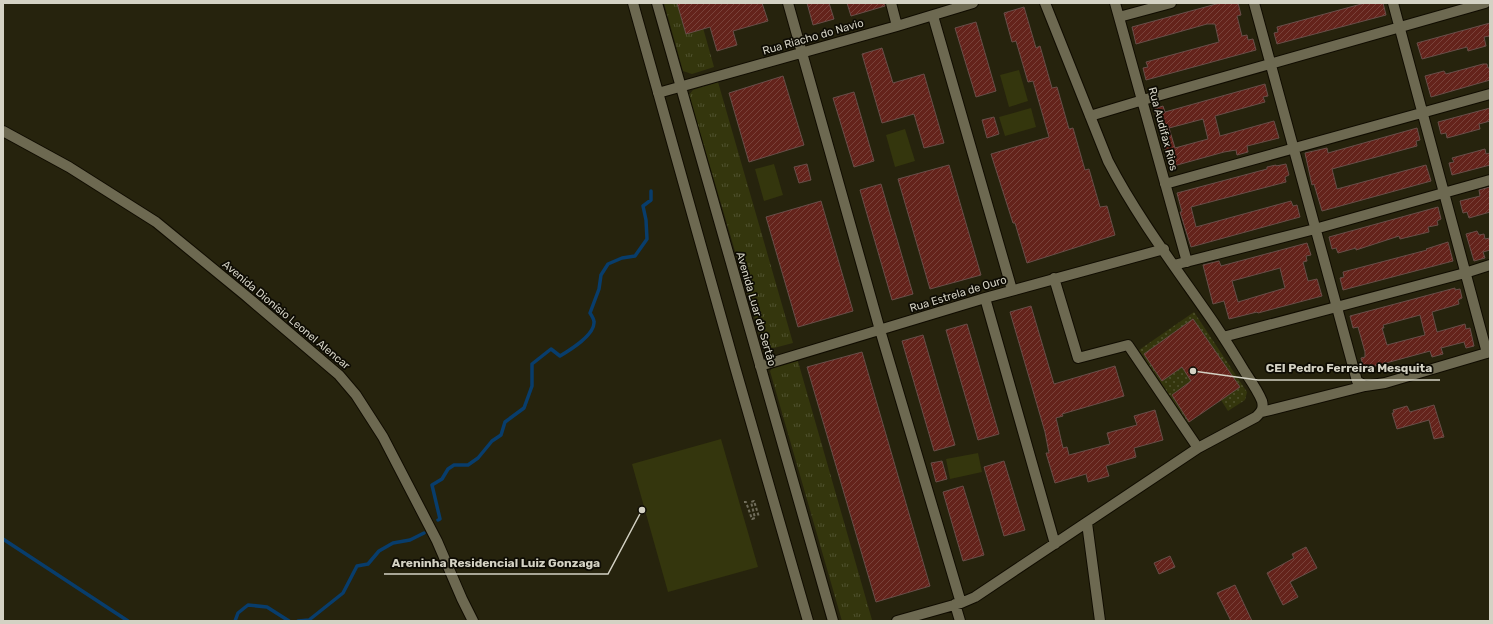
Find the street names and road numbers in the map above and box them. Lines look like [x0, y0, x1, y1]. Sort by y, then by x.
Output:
street label: Rua Riacho do Navio [761, 16, 865, 58]
street label: Rua Audifax Rios [1146, 86, 1181, 173]
street label: Avenida Luar do Sertão [733, 250, 779, 368]
street label: Avenida Dionísio Leonel Alencar [220, 258, 353, 373]
street label: Rua Estrela de Ouro [908, 273, 1008, 315]

